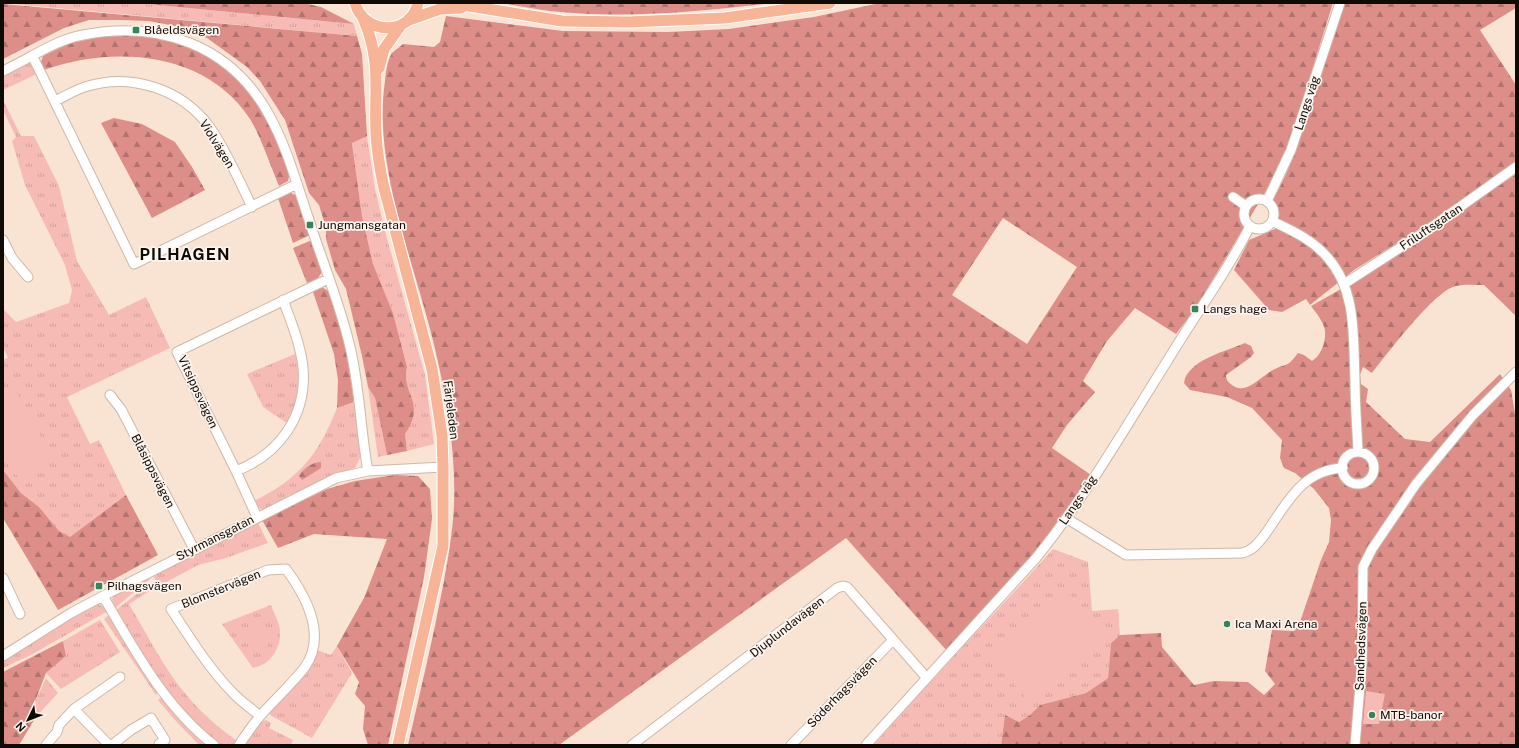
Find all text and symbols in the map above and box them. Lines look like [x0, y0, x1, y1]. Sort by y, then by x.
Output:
place label: Blåeldsvägen [144, 23, 219, 37]
marker: Blåeldsvägen [131, 25, 141, 35]
street label: Langs väg [1292, 74, 1322, 132]
street label: Violvägen [197, 117, 237, 171]
street label: Friluftsgatan [1397, 201, 1465, 253]
place label: Jungmansgatan [318, 218, 406, 232]
marker: Jungmansgatan [305, 220, 315, 230]
district label: PILHAGEN [140, 245, 230, 264]
place label: Langs hage [1203, 302, 1267, 316]
marker: Langs hage [1190, 304, 1200, 314]
street label: Vitsippsvägen [175, 353, 221, 431]
street label: Färjeleden [440, 380, 462, 440]
street label: Blåsippsvägen [128, 432, 178, 510]
street label: Langs väg [1056, 473, 1100, 527]
street label: Styrmansgatan [174, 512, 256, 564]
street label: Blomstervägen [179, 567, 263, 611]
place label: Pilhagsvägen [107, 579, 182, 593]
marker: Pilhagsvägen [94, 581, 104, 591]
street label: Djuplundavägen [747, 594, 827, 660]
street label: Sandhedsvägen [1352, 601, 1370, 691]
place label: Ica Maxi Arena [1235, 617, 1318, 631]
marker: Ica Maxi Arena [1222, 619, 1232, 629]
street label: Söderhagsvägen [804, 653, 880, 731]
north arrow [8, 700, 48, 740]
place label: MTB-banor [1380, 708, 1443, 722]
marker: MTB-banor [1367, 710, 1377, 720]
text: N [13, 720, 28, 734]

